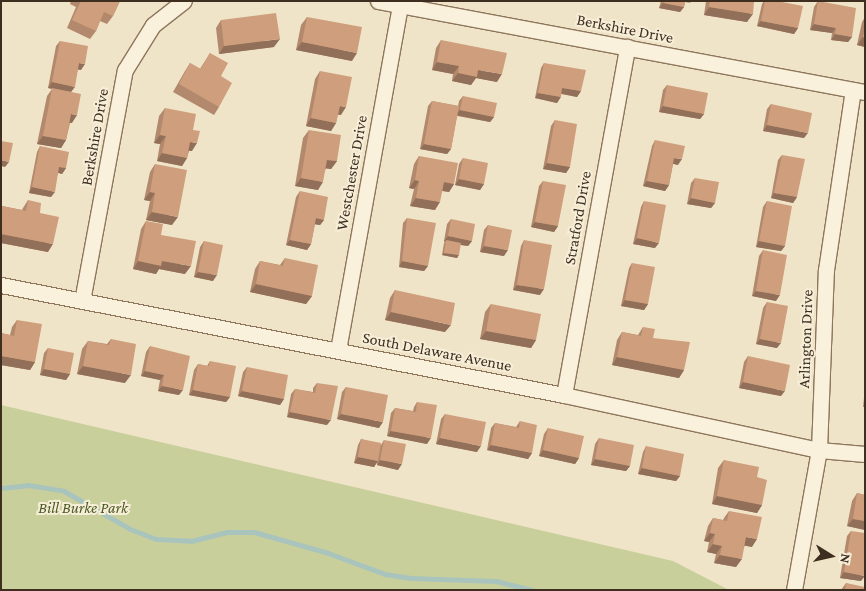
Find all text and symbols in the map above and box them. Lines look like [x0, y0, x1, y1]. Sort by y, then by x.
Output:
street label: Berkshire Drive [575, 10, 675, 48]
street label: Berkshire Drive [77, 87, 113, 187]
street label: Westchester Drive [332, 114, 372, 232]
street label: Stratford Drive [560, 170, 596, 266]
street label: Arlington Drive [795, 289, 817, 389]
street label: South Delaware Avenue [361, 328, 513, 376]
park label: Bill Burke Park [38, 498, 128, 518]
north arrow [806, 531, 856, 581]
text: N [837, 553, 854, 565]

